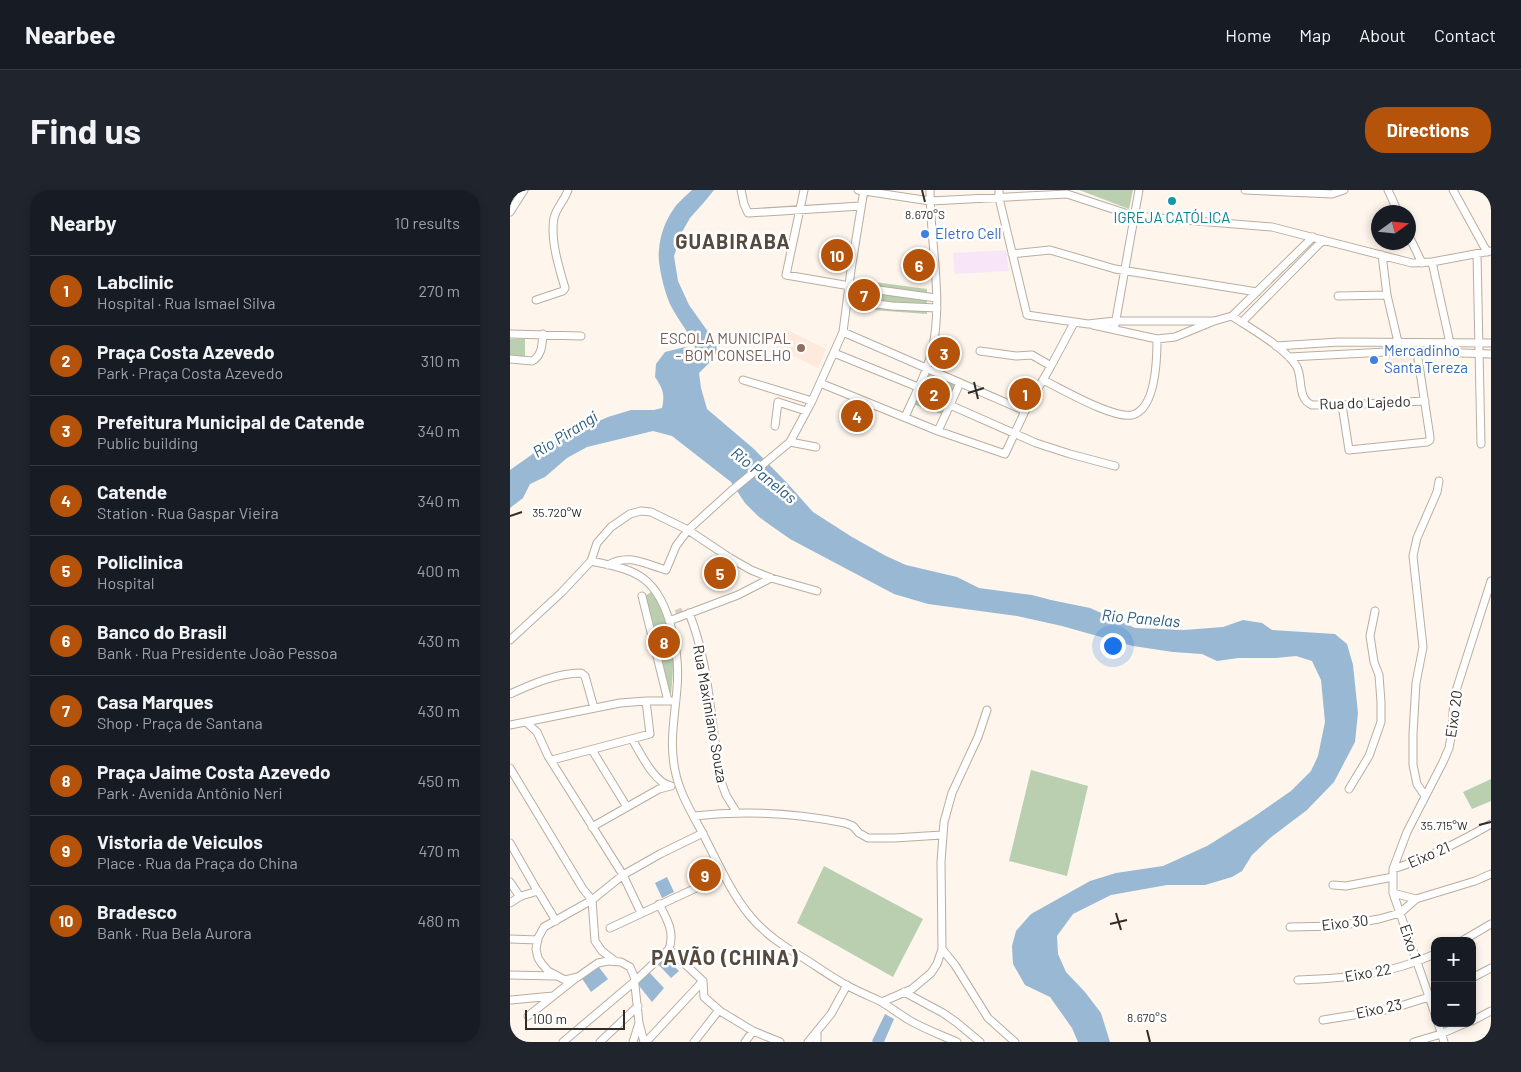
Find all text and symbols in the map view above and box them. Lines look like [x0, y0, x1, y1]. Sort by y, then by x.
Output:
text: Nearbee [25, 20, 116, 49]
text: Home [1225, 24, 1271, 46]
text: Map [1299, 24, 1331, 46]
text: About [1359, 24, 1406, 46]
text: Contact [1434, 24, 1496, 46]
button: Directions [1365, 107, 1491, 153]
text: Find us [30, 109, 141, 151]
marker: IGREJA CATÓLICA [1166, 195, 1178, 207]
north arrow [1371, 205, 1416, 250]
text: 8.670°S [905, 207, 945, 221]
place label: IGREJA CATÓLICA [1114, 208, 1230, 226]
text: Nearby [50, 210, 116, 235]
text: 10 results [395, 213, 460, 232]
place label: Eletro Cell [935, 224, 1001, 242]
marker: Eletro Cell [919, 228, 931, 240]
district label: GUABIRABA [675, 229, 791, 253]
pin: 10 [821, 236, 853, 274]
pin: 6 [903, 246, 935, 284]
text: Labclinic [97, 270, 174, 293]
pin: 7 [848, 276, 880, 314]
text: 1 [63, 281, 69, 300]
text: 270 m [418, 281, 460, 300]
text: Hospital · Rua Ismael Silva [97, 293, 275, 312]
place label: ESCOLA MUNICIPAL - BOM CONSELHO [660, 329, 791, 364]
pin: 3 [928, 334, 960, 372]
text: Praça Costa Azevedo [97, 340, 275, 363]
place label: Mercadinho Santa Tereza [1384, 341, 1468, 376]
marker: ESCOLA MUNICIPAL - BOM CONSELHO [795, 342, 807, 354]
text: 2 [62, 351, 70, 370]
text: 310 m [421, 351, 460, 370]
marker: Mercadinho Santa Tereza [1368, 354, 1380, 366]
text: Park · Praça Costa Azevedo [97, 363, 283, 382]
pin: 2 [918, 375, 950, 413]
pin: 1 [1009, 375, 1041, 413]
street label: Rua do Lajedo [1319, 391, 1411, 413]
pin: 4 [841, 397, 873, 435]
water label: Rio Pirangi [529, 406, 601, 461]
text: Prefeitura Municipal de Catende [97, 410, 365, 433]
text: 3 [62, 421, 70, 440]
text: 340 m [417, 421, 460, 440]
text: Public building [97, 433, 198, 452]
water label: Rio Panelas [728, 443, 801, 507]
text: Catende [97, 480, 167, 503]
text: 4 [61, 491, 71, 510]
text: 340 m [417, 491, 460, 510]
text: Station · Rua Gaspar Vieira [97, 503, 279, 522]
text: 35.720°W [532, 505, 582, 519]
text: Policlinica [97, 550, 183, 573]
pin: 5 [704, 554, 736, 592]
text: 5 [62, 561, 70, 580]
text: 400 m [417, 561, 460, 580]
text: Hospital [97, 573, 154, 592]
water label: Rio Panelas [1101, 605, 1182, 630]
text: Banco do Brasil [97, 620, 227, 643]
pin: 8 [648, 623, 680, 661]
text: 6 [62, 631, 70, 650]
text: 430 m [417, 631, 460, 650]
your location [1100, 633, 1126, 659]
text: Bank · Rua Presidente João Pessoa [97, 643, 337, 662]
street label: Rua Maximiano Souza [690, 644, 732, 784]
street label: Eixo 20 [1441, 689, 1465, 739]
text: Casa Marques [97, 690, 213, 713]
text: 7 [62, 701, 70, 720]
text: 430 m [417, 701, 460, 720]
text: Shop · Praça de Santana [97, 713, 263, 732]
text: Praça Jaime Costa Azevedo [97, 760, 331, 783]
text: 8 [62, 771, 70, 790]
text: 450 m [417, 771, 460, 790]
text: Park · Avenida Antônio Neri [97, 783, 283, 802]
text: 35.715°W [1421, 818, 1468, 832]
text: Vistoria de Veiculos [97, 830, 263, 853]
street label: Eixo 21 [1405, 837, 1452, 871]
text: 9 [62, 841, 70, 860]
text: 470 m [419, 841, 460, 860]
text: Place · Rua da Praça do China [97, 853, 298, 872]
pin: 9 [689, 856, 721, 894]
text: Bradesco [97, 900, 177, 923]
street label: Eixo 30 [1320, 910, 1369, 934]
text: 10 [59, 911, 73, 930]
text: 480 m [417, 911, 460, 930]
street label: Eixo 1 [1397, 922, 1425, 962]
text: Bank · Rua Bela Aurora [97, 923, 252, 942]
map controls [1431, 937, 1476, 1027]
button: + [1431, 937, 1476, 982]
district label: PAVÃO (CHINA) [651, 945, 799, 969]
street label: Eixo 22 [1343, 959, 1393, 985]
button: − [1431, 982, 1476, 1027]
street label: Eixo 23 [1354, 994, 1403, 1022]
scale bar [525, 1007, 625, 1030]
text: 100 m [532, 1010, 567, 1027]
text: 8.670°S [1127, 1010, 1167, 1024]

